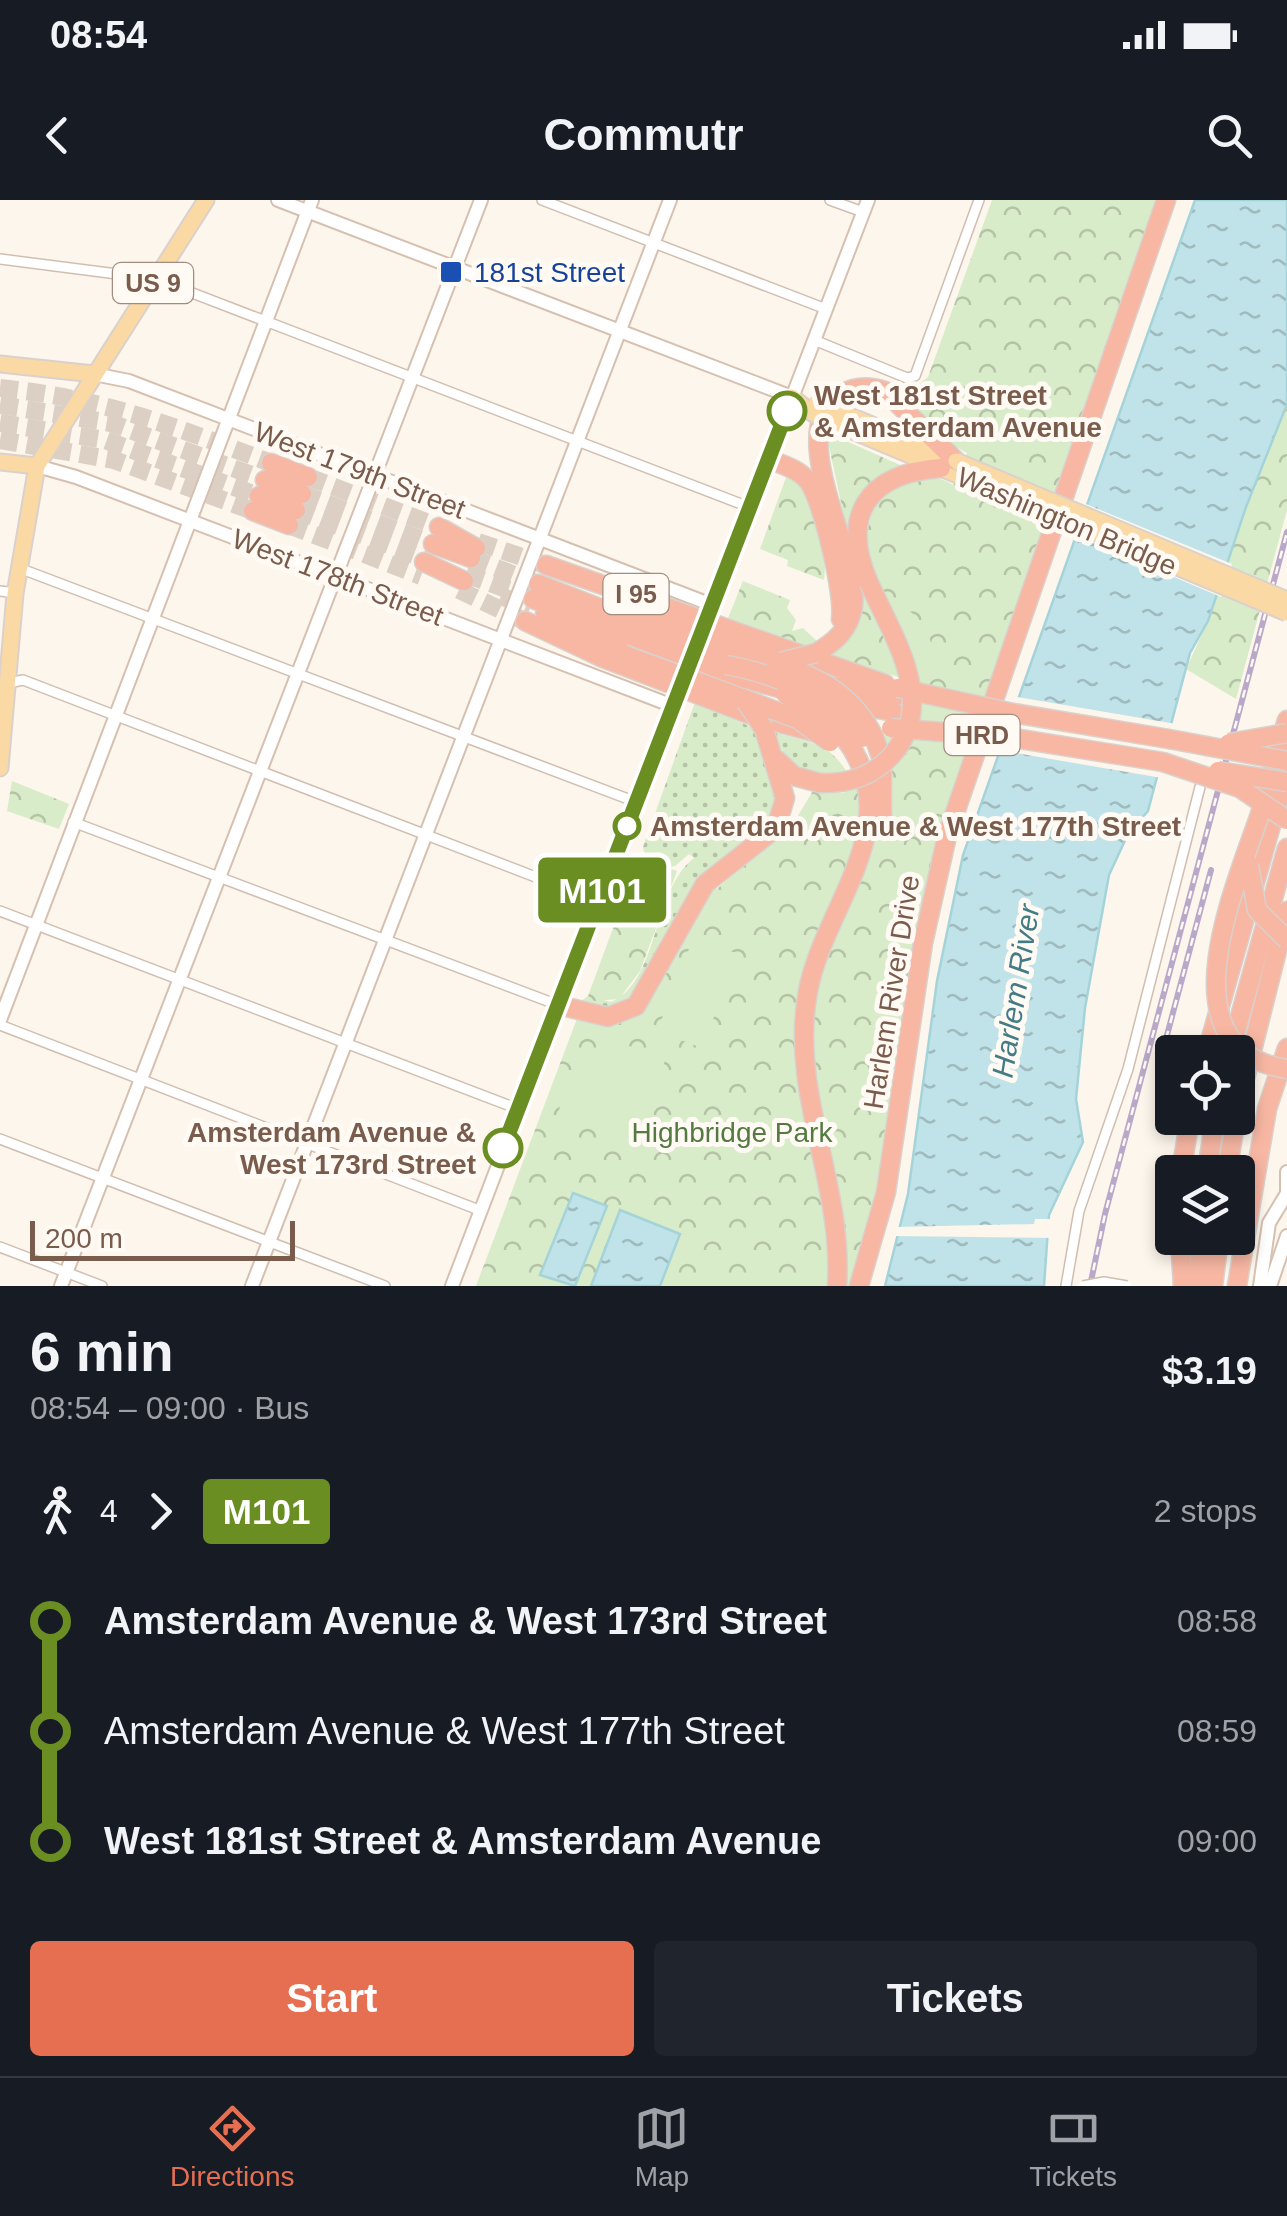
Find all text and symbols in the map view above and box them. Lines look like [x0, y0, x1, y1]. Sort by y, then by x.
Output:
text: 08:54 [50, 14, 147, 56]
icon: back [30, 108, 85, 163]
icon: search [1202, 108, 1257, 163]
text: Commutr [544, 109, 744, 160]
place label: 181st Street [474, 257, 625, 288]
marker: 181st Street [438, 259, 464, 285]
road number: US 9 [113, 263, 193, 303]
place label: West 181st Street & Amsterdam Avenue [814, 380, 1102, 443]
marker: West 181st Street & Amsterdam Avenue [768, 392, 806, 430]
street label: West 179th Street [250, 416, 470, 525]
street label: Washington Bridge [952, 461, 1181, 582]
street label: West 178th Street [228, 523, 448, 632]
road number: I 95 [604, 574, 668, 614]
road number: HRD [944, 715, 1020, 755]
place label: Amsterdam Avenue & West 177th Street [650, 811, 1181, 842]
marker: Amsterdam Avenue & West 177th Street [614, 813, 640, 839]
line badge: M101 [532, 858, 672, 922]
text: M101 [558, 871, 646, 910]
street label: Harlem River Drive [858, 873, 925, 1111]
water label: Harlem River [986, 901, 1046, 1080]
map controls [1155, 1035, 1255, 1255]
button: locate [1155, 1035, 1255, 1135]
place label: Amsterdam Avenue & West 173rd Street [187, 1117, 476, 1180]
park label: Highbridge Park [632, 1117, 833, 1148]
marker: Amsterdam Avenue & West 173rd Street [484, 1129, 522, 1167]
button: layers [1155, 1155, 1255, 1255]
scale bar [30, 1216, 295, 1260]
text: 200 m [45, 1223, 123, 1254]
text: 6 min [30, 1321, 174, 1383]
text: $3.19 [1162, 1350, 1257, 1392]
text: 08:54 – 09:00 · Bus [30, 1390, 309, 1426]
icon: walk [30, 1484, 85, 1539]
icon: forward [133, 1484, 188, 1539]
text: M101 [223, 1492, 310, 1531]
text: 4 [100, 1493, 118, 1529]
text: 2 stops [1154, 1493, 1257, 1529]
text: Amsterdam Avenue & West 173rd Street [104, 1600, 827, 1642]
text: 08:58 [1177, 1603, 1257, 1639]
text: Amsterdam Avenue & West 177th Street [104, 1710, 785, 1752]
text: 08:59 [1177, 1713, 1257, 1749]
text: West 181st Street & Amsterdam Avenue [104, 1820, 821, 1862]
text: 09:00 [1177, 1823, 1257, 1859]
button: Start [30, 1941, 634, 2056]
button: Tickets [654, 1941, 1257, 2056]
tab: Directions [170, 2101, 294, 2193]
tab: Map [634, 2101, 689, 2193]
tab: Tickets [1029, 2101, 1117, 2193]

